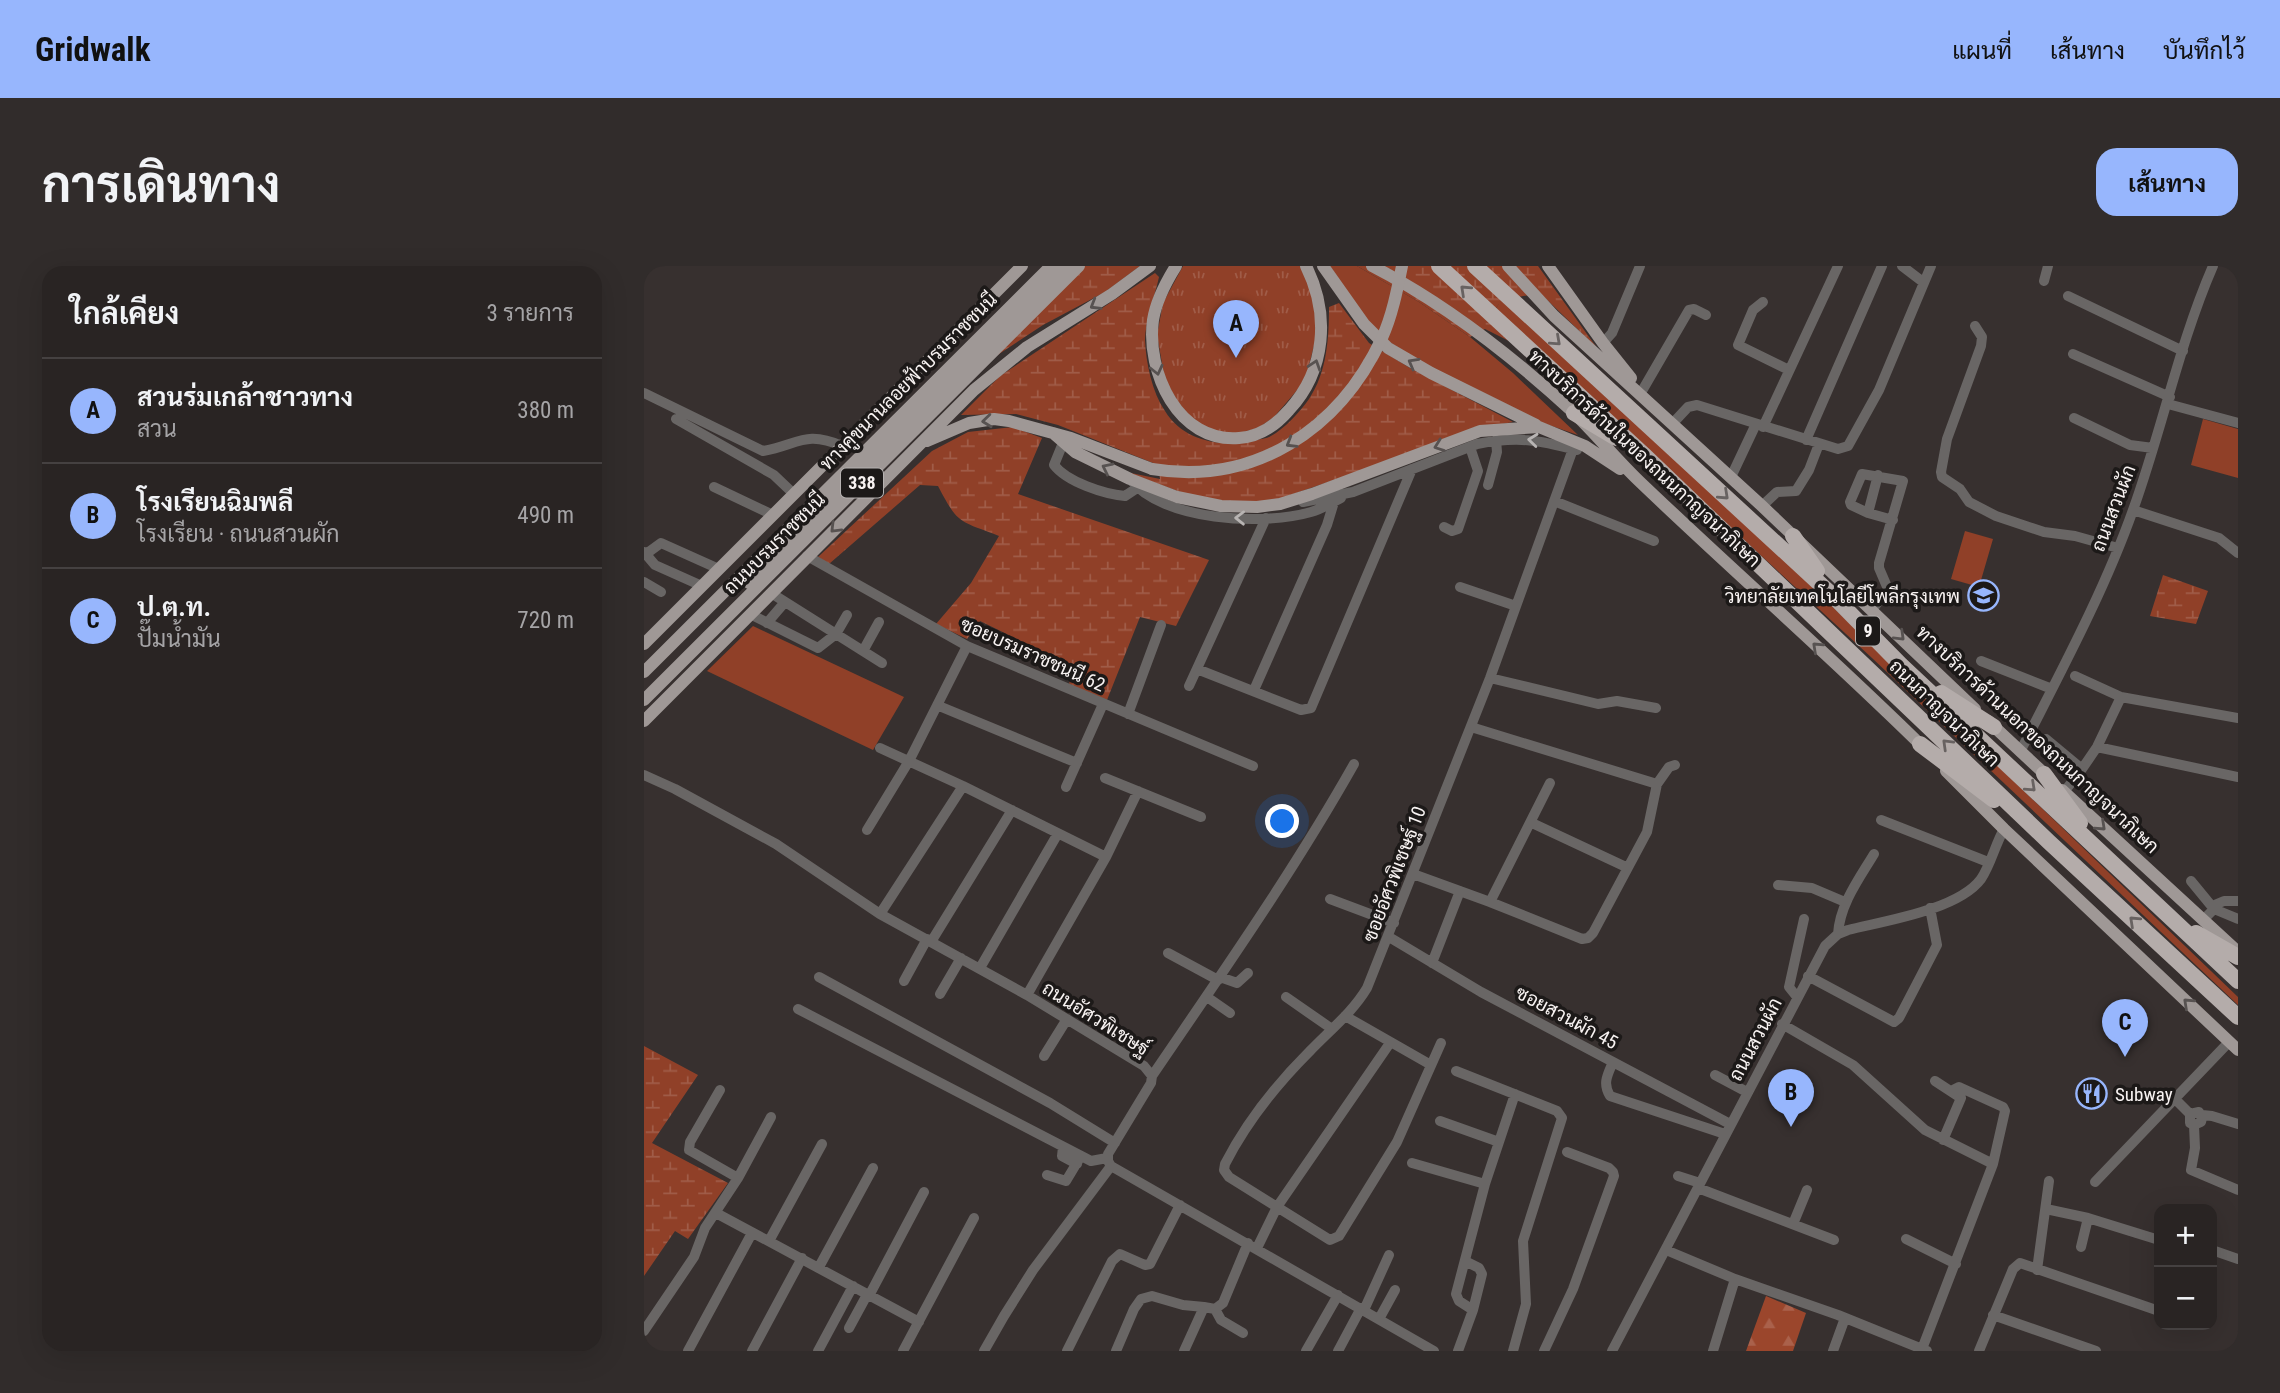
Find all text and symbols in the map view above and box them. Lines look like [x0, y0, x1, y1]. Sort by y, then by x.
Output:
text: Gridwalk [35, 30, 150, 69]
text: แผนที่ [1952, 37, 2012, 65]
text: เส้นทาง [2050, 37, 2125, 65]
text: บันทึกไว้ [2163, 37, 2245, 65]
button: เส้นทาง [2096, 148, 2238, 216]
text: การเดินทาง [42, 157, 280, 214]
one-way arrow [1460, 286, 1473, 298]
street label: ทางคู่ขนานลอยฟ้าบรมราชชนนี [814, 287, 1003, 476]
text: ใกล้เคียง [70, 296, 179, 331]
one-way arrow [1089, 297, 1102, 310]
text: 3 รายการ [486, 300, 574, 327]
pin: A [1213, 300, 1259, 358]
one-way arrow [1548, 333, 1561, 345]
street label: ทางบริการด้านในของถนนกาญจนาภิเษก [1524, 344, 1766, 572]
one-way arrow [1408, 358, 1420, 371]
one-way arrow [1307, 360, 1321, 372]
one-way arrow [1149, 364, 1163, 376]
text: สวนร่มเกล้าชาวทาง [137, 382, 353, 412]
text: A [86, 397, 100, 424]
text: 380 m [517, 397, 574, 424]
one-way arrow [981, 413, 992, 428]
text: สวน [137, 416, 177, 443]
one-way arrow [1528, 433, 1539, 448]
one-way arrow [1286, 434, 1299, 447]
one-way arrow [1434, 437, 1446, 451]
one-way arrow [1102, 462, 1114, 476]
street label: ถนนสวนผัก [2086, 462, 2140, 555]
road number: 338 [841, 468, 883, 498]
one-way arrow [1716, 486, 1729, 499]
text: โรงเรียนฉิมพลี [137, 487, 293, 517]
street label: ถนนบรมราชชนนี [718, 487, 830, 599]
text: B [87, 502, 99, 529]
text: 490 m [517, 502, 574, 529]
one-way arrow [1235, 510, 1245, 526]
one-way arrow [831, 520, 844, 533]
text: โรงเรียน · ถนนสวนผัก [137, 521, 340, 548]
school or university icon: วิทยาลัยเทคโนโลยีโพลีกรุงเทพ [1966, 579, 2000, 613]
place label: วิทยาลัยเทคโนโลยีโพลีกรุงเทพ [1724, 584, 1960, 609]
text: ป.ต.ท. [137, 592, 211, 622]
text: C [86, 607, 100, 634]
text: 720 m [517, 607, 574, 634]
street label: ซอยบรมราชชนนี 62 [957, 611, 1109, 697]
road number: 9 [1856, 617, 1880, 646]
street label: ทางบริการด้านนอกของถนนกาญจนาภิเษก [1912, 621, 2164, 858]
text: ปั๊มน้ำมัน [137, 626, 221, 653]
one-way arrow [1892, 628, 1905, 641]
one-way arrow [1812, 642, 1825, 655]
street label: ถนนกาญจนาภิเษก [1885, 655, 2005, 772]
one-way arrow [1942, 739, 1955, 752]
one-way arrow [2023, 778, 2036, 791]
street label: ซอยอัศวพิเชษฐ์ 10 [1357, 803, 1432, 946]
your location [1265, 804, 1299, 838]
one-way arrow [2093, 818, 2106, 830]
one-way arrow [2129, 916, 2142, 929]
street label: ถนนอัศวพิเชษฐ์ [1037, 976, 1154, 1061]
street label: ซอยสวนผัก 45 [1512, 981, 1622, 1054]
street label: ถนนสวนผัก [1724, 994, 1787, 1085]
pin: C [2102, 999, 2148, 1057]
one-way arrow [2184, 999, 2197, 1012]
pin: B [1768, 1069, 1814, 1127]
restaurant icon: Subway [2075, 1077, 2109, 1111]
place label: Subway [2115, 1083, 2173, 1106]
map controls [2154, 1204, 2217, 1330]
button: + [2154, 1204, 2217, 1267]
button: − [2154, 1267, 2217, 1330]

